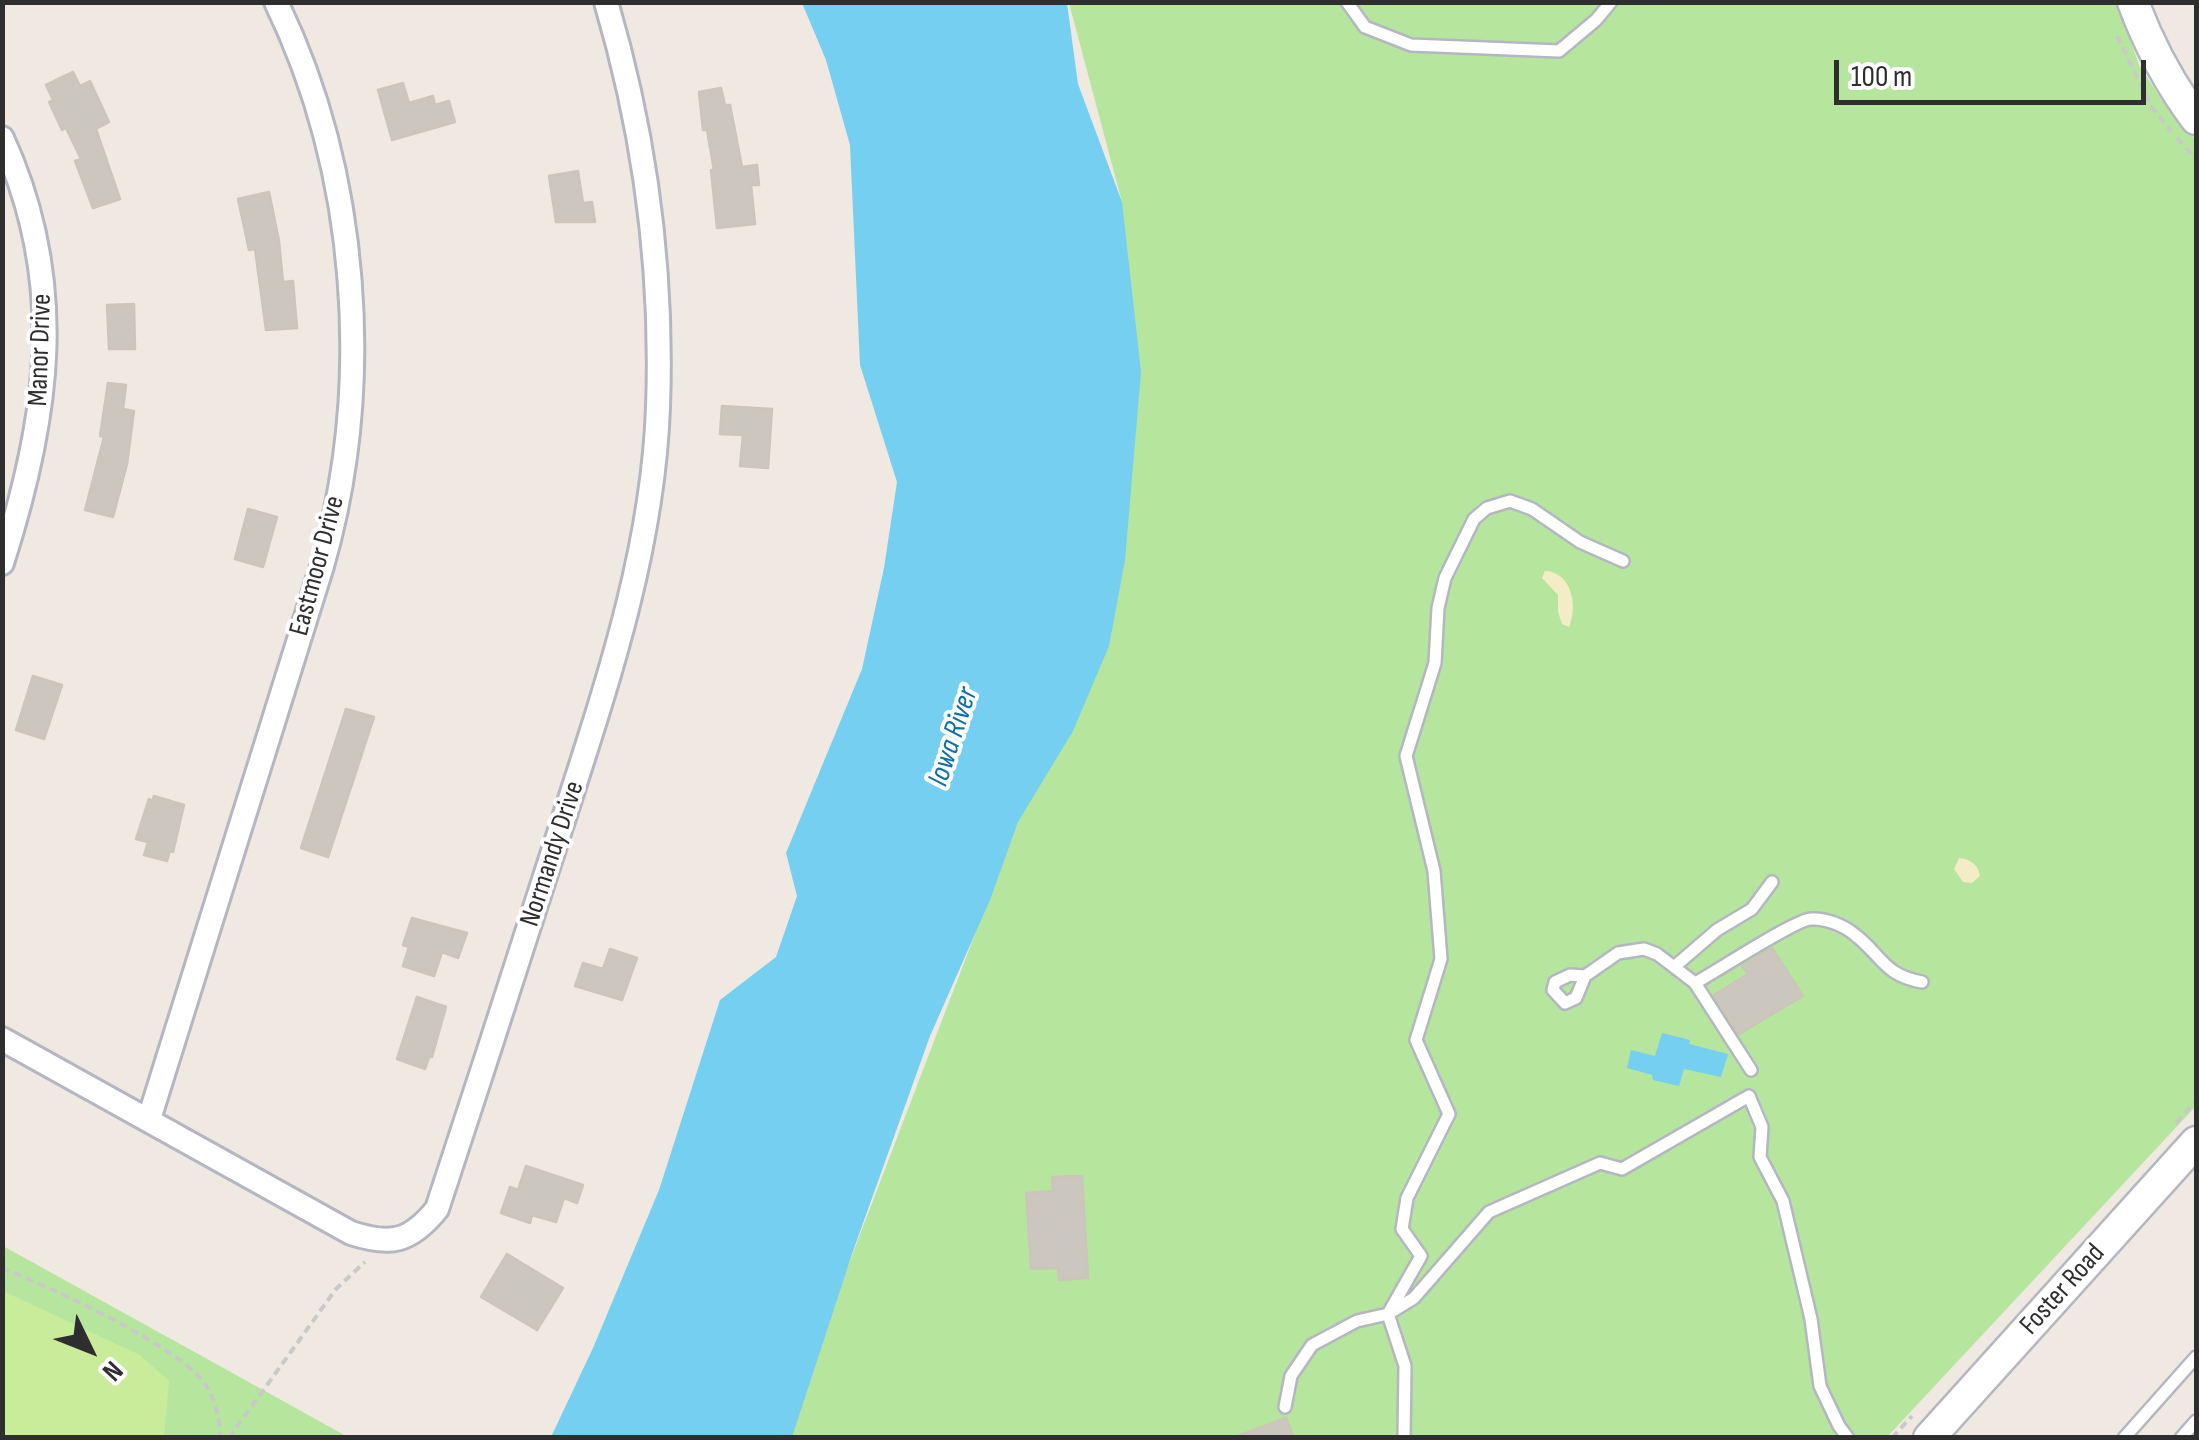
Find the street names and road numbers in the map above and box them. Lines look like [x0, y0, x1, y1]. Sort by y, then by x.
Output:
street label: Manor Drive [22, 293, 60, 407]
street label: Eastmoor Drive [283, 493, 353, 639]
street label: Normandy Drive [514, 777, 592, 931]
street label: Foster Road [2014, 1238, 2112, 1342]

